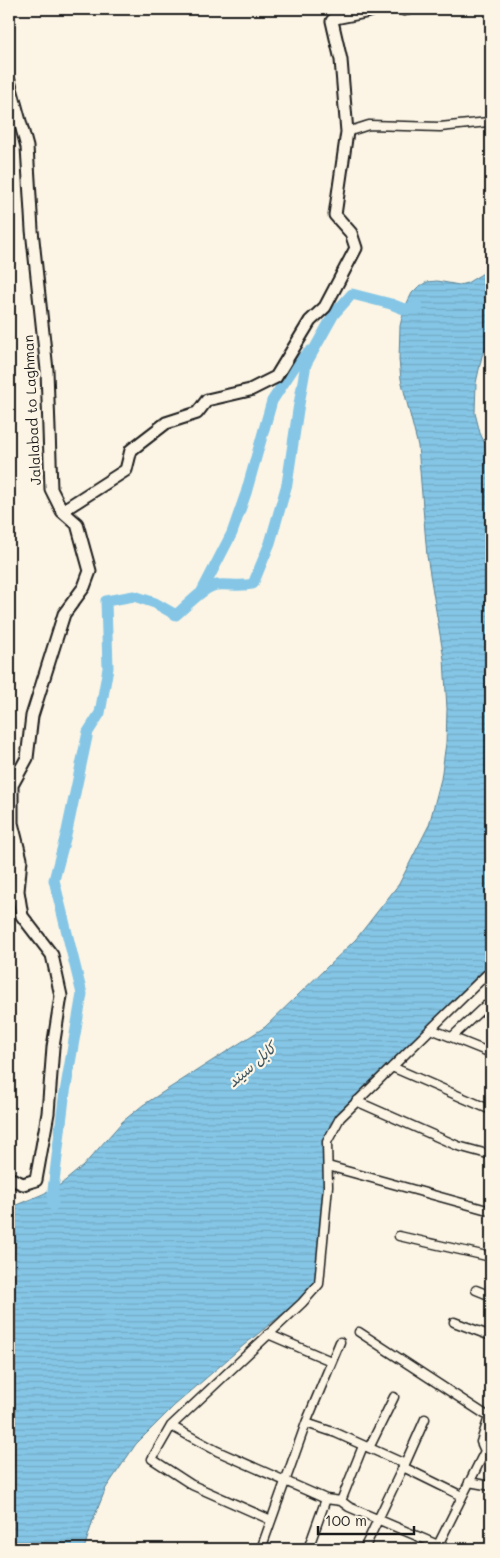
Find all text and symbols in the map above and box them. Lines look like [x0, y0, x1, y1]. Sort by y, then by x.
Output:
street label: Jalalabad to Laghman [18, 334, 45, 486]
water label: کابل سيند [223, 1036, 282, 1091]
scale bar [318, 1503, 414, 1535]
text: 100 m [325, 1510, 367, 1530]

